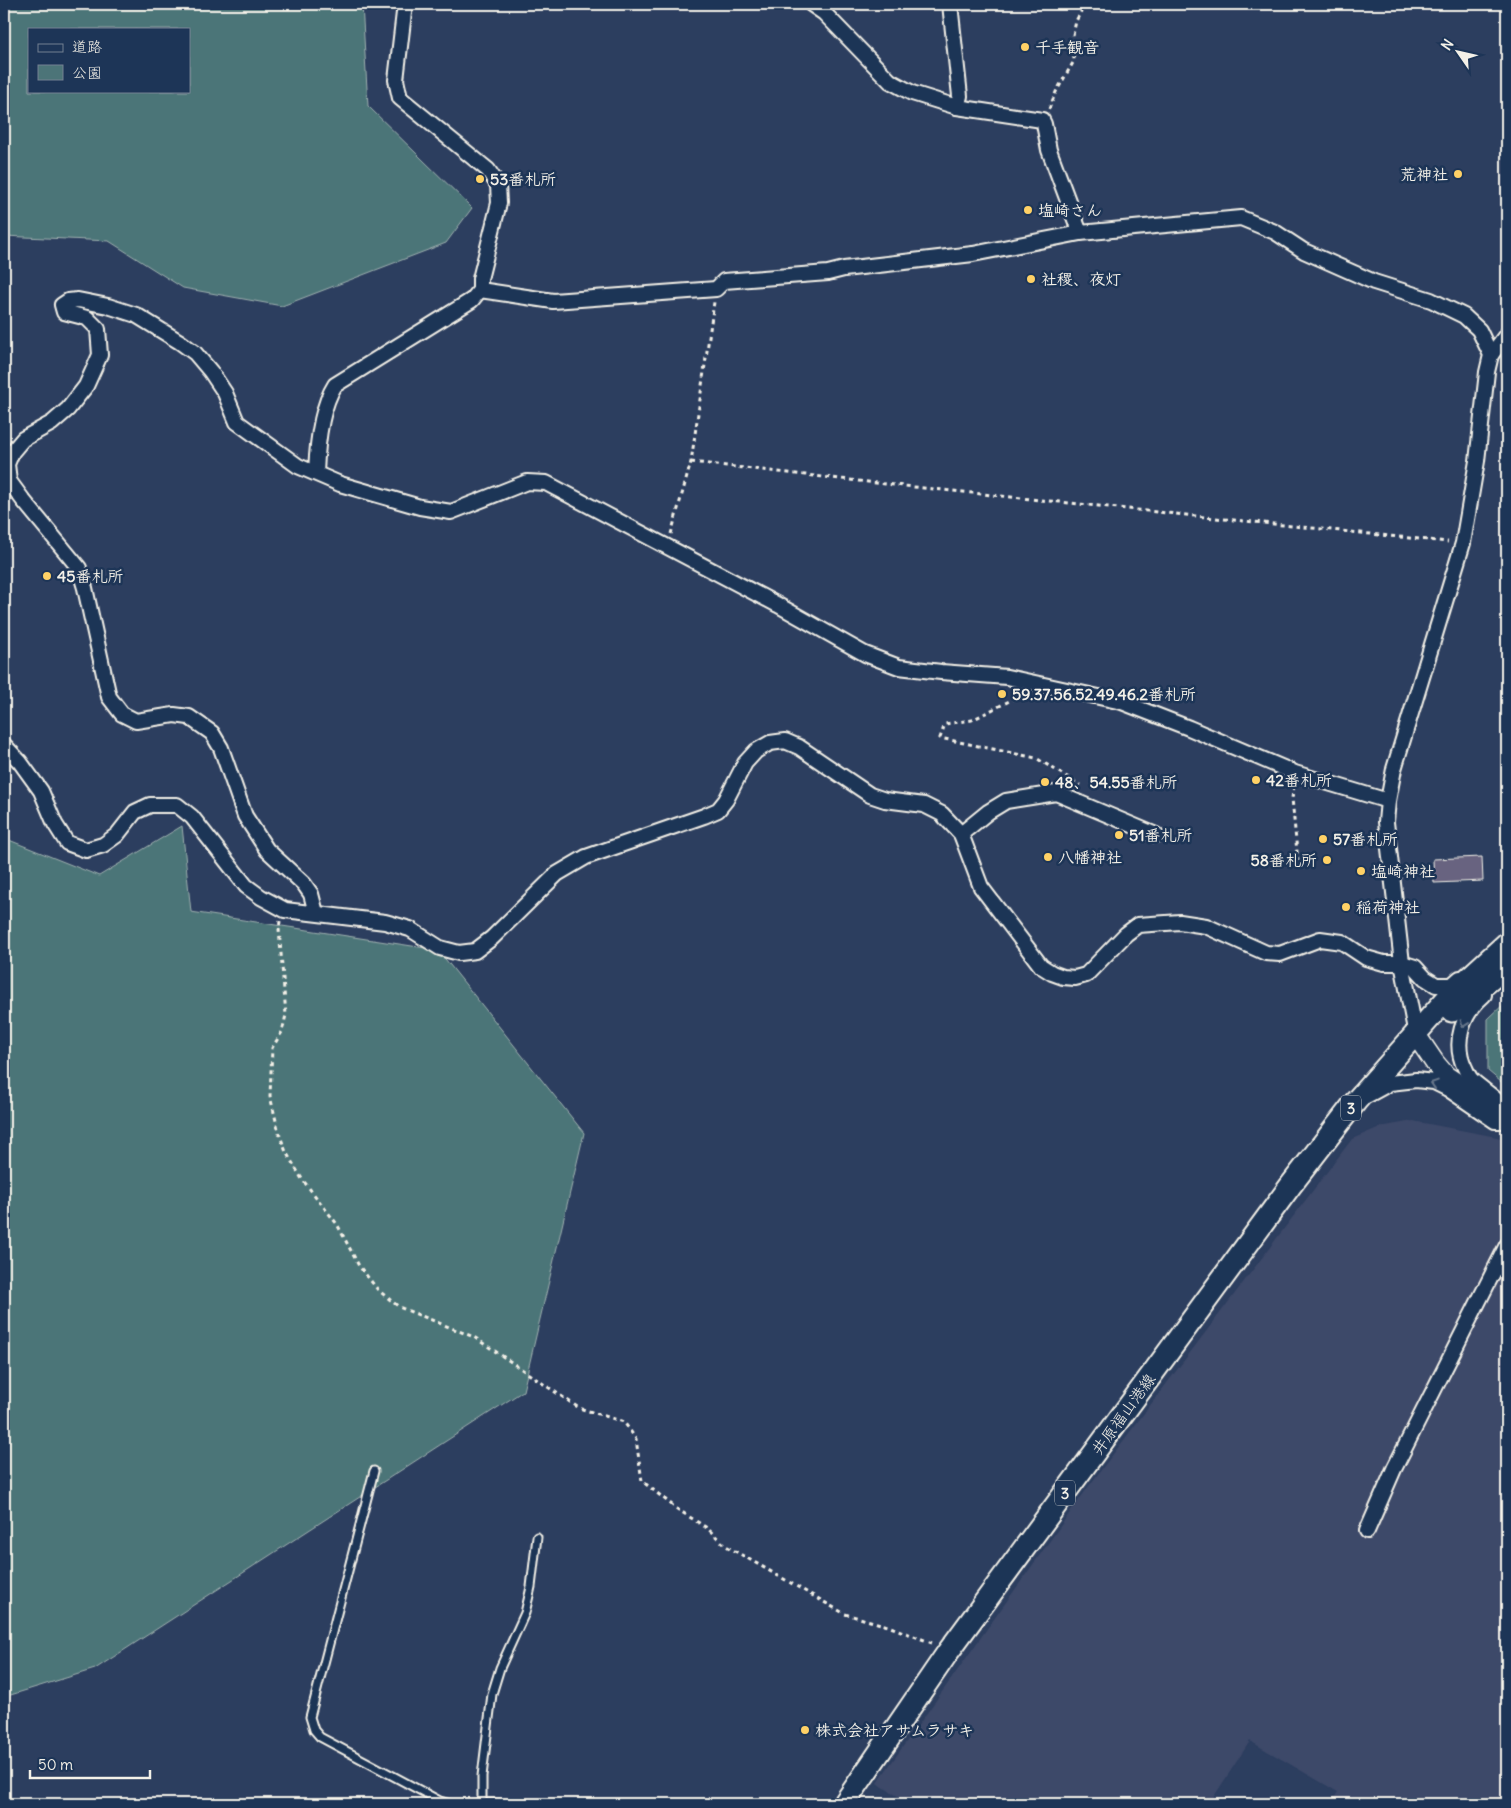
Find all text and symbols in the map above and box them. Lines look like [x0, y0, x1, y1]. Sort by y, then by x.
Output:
legend [28, 28, 190, 92]
north arrow [1434, 28, 1484, 78]
text: N [1437, 36, 1457, 54]
text: 道路 [72, 37, 102, 56]
place label: 千手観音 [1035, 37, 1099, 57]
marker: 千手観音 [1019, 41, 1031, 53]
text: 公園 [72, 63, 102, 82]
place label: 荒神社 [1400, 164, 1448, 184]
marker: 荒神社 [1452, 168, 1464, 180]
place label: 53番札所 [490, 169, 556, 189]
marker: 53番札所 [474, 173, 486, 185]
place label: 塩崎さん [1038, 200, 1102, 220]
marker: 塩崎さん [1022, 204, 1034, 216]
place label: 社稷、夜灯 [1041, 269, 1121, 289]
marker: 社稷、夜灯 [1025, 273, 1037, 285]
place label: 45番札所 [57, 566, 123, 586]
marker: 45番札所 [41, 570, 53, 582]
place label: 59.37.56.52.49.46.2番札所 [1012, 684, 1196, 704]
marker: 59.37.56.52.49.46.2番札所 [996, 688, 1008, 700]
place label: 42番札所 [1266, 770, 1332, 790]
place label: 48、54.55番札所 [1055, 772, 1178, 792]
marker: 42番札所 [1250, 774, 1262, 786]
marker: 48、54.55番札所 [1039, 776, 1051, 788]
place label: 51番札所 [1129, 825, 1193, 845]
marker: 51番札所 [1113, 829, 1125, 841]
place label: 57番札所 [1333, 829, 1398, 849]
marker: 57番札所 [1317, 833, 1329, 845]
place label: 八幡神社 [1058, 847, 1122, 867]
place label: 58番札所 [1251, 850, 1317, 870]
marker: 八幡神社 [1042, 851, 1054, 863]
marker: 58番札所 [1321, 854, 1333, 866]
place label: 塩崎神社 [1371, 861, 1435, 881]
marker: 塩崎神社 [1355, 865, 1367, 877]
place label: 稲荷神社 [1356, 897, 1420, 917]
marker: 稲荷神社 [1340, 901, 1352, 913]
one-way arrow [1460, 1019, 1470, 1027]
one-way arrow [1430, 1080, 1439, 1090]
road number: 3 [1341, 1096, 1361, 1120]
street label: 井原福山港線 [1087, 1369, 1159, 1459]
road number: 3 [1055, 1480, 1075, 1506]
place label: 株式会社アサムラサキ [815, 1720, 974, 1740]
marker: 株式会社アサムラサキ [799, 1724, 811, 1736]
scale bar [30, 1748, 150, 1780]
text: 50 m [38, 1755, 73, 1774]

